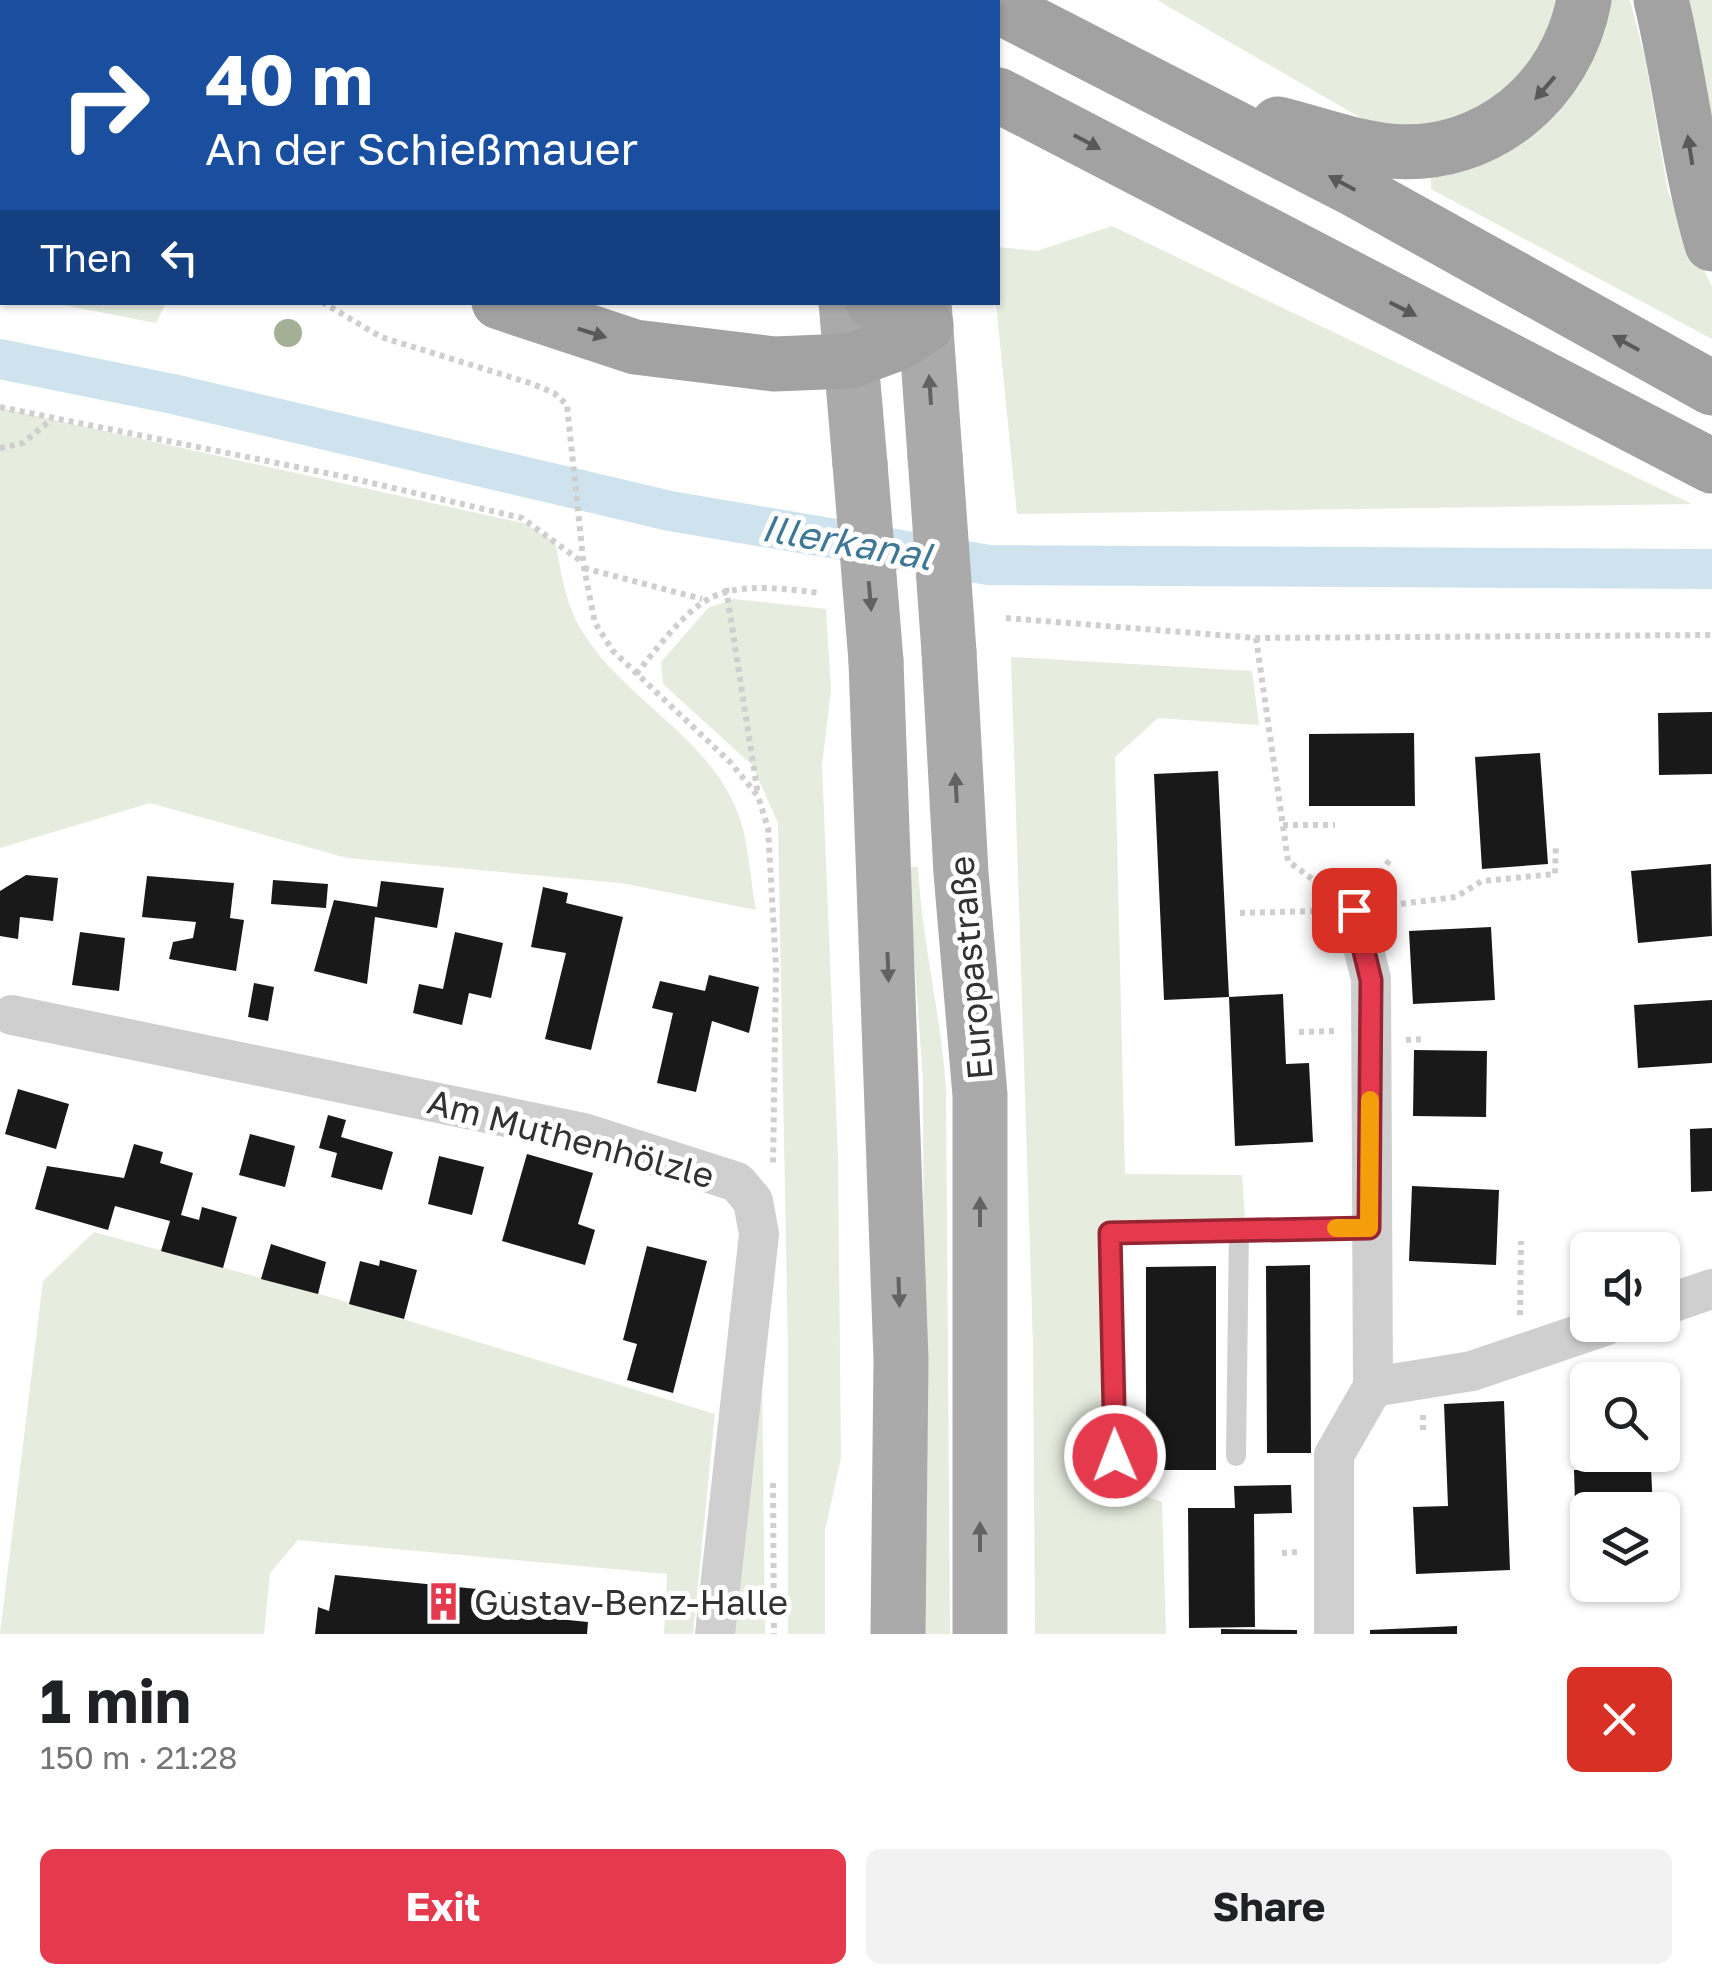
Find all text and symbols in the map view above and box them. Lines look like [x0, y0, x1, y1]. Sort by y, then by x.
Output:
text: 40 m [205, 36, 373, 120]
icon: right [40, 40, 170, 170]
one-way arrow [1535, 75, 1557, 100]
text: An der Schießmauer [205, 121, 638, 175]
one-way arrow [1072, 133, 1101, 150]
one-way arrow [1681, 133, 1697, 165]
one-way arrow [1328, 175, 1357, 192]
icon: left [152, 230, 207, 285]
text: Then [40, 235, 132, 280]
one-way arrow [1388, 300, 1417, 317]
one-way arrow [577, 327, 607, 342]
one-way arrow [1611, 334, 1640, 351]
one-way arrow [922, 374, 938, 406]
water label: Illerkanal [758, 504, 938, 578]
one-way arrow [863, 581, 879, 613]
one-way arrow [948, 772, 964, 804]
street label: Europastraße [939, 854, 1001, 1082]
pin [1312, 868, 1397, 953]
icon: arrive [1327, 883, 1382, 938]
one-way arrow [881, 952, 897, 983]
street label: Am Muthenhölzle [423, 1080, 719, 1196]
one-way arrow [972, 1195, 988, 1227]
map controls [1570, 1232, 1680, 1602]
button: sound [1570, 1232, 1680, 1342]
one-way arrow [892, 1276, 908, 1308]
button: search [1570, 1362, 1680, 1472]
position arrow [1063, 1404, 1167, 1508]
button: layers [1570, 1492, 1680, 1602]
one-way arrow [972, 1520, 988, 1552]
building icon: Gustav-Benz-Halle [423, 1581, 465, 1623]
place label: Gustav-Benz-Halle [474, 1581, 788, 1623]
text: 1 min [40, 1664, 191, 1736]
button: close [1567, 1667, 1672, 1772]
text: 150 m · 21:28 [40, 1738, 238, 1776]
button: Exit [40, 1849, 846, 1964]
button: Share [866, 1849, 1672, 1964]

